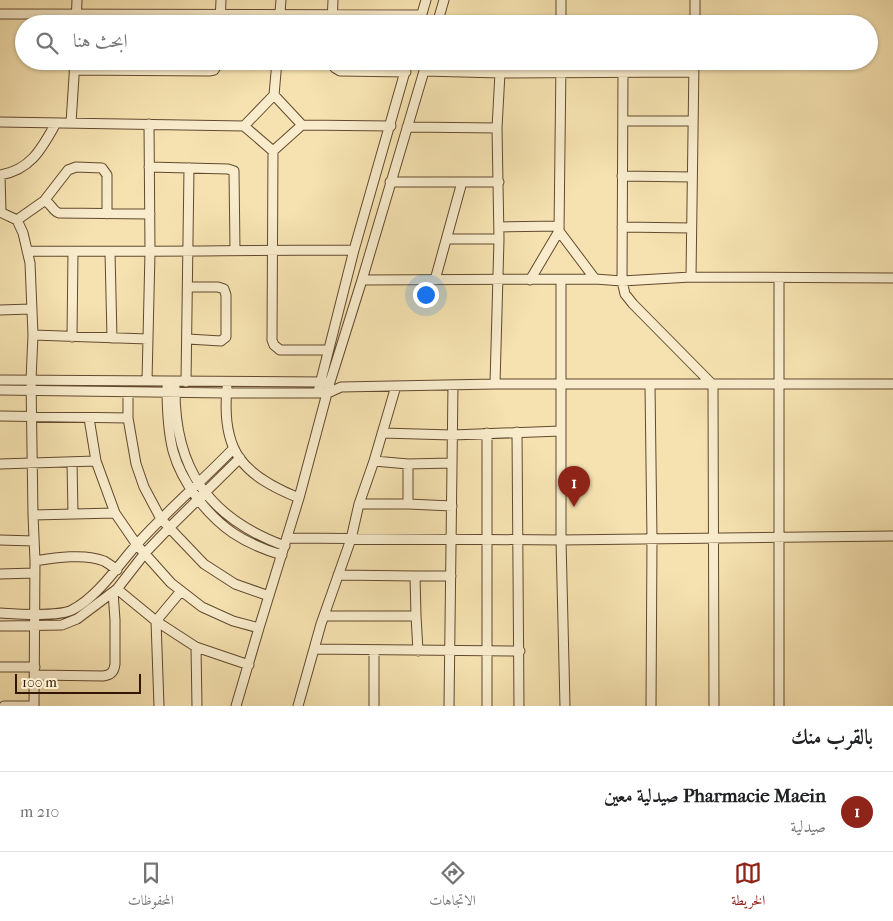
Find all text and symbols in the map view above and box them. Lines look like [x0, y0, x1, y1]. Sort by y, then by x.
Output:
search box [15, 15, 878, 70]
icon: search [33, 29, 61, 57]
text: ابحث هنا [73, 30, 128, 52]
your location [413, 282, 439, 308]
pin: 1 [558, 466, 590, 507]
scale bar [15, 671, 141, 694]
text: 100 m [22, 674, 57, 691]
text: بالقرب منك [791, 725, 873, 749]
text: Pharmacie Maein صيدلية معين [604, 785, 826, 807]
text: 210 m [20, 802, 59, 821]
text: 1 [854, 802, 860, 821]
text: صيدلية [791, 817, 826, 836]
tab: المحفوظات [128, 859, 174, 914]
tab: الاتجاهات [429, 859, 476, 914]
tab: الخريطة [731, 859, 765, 914]

